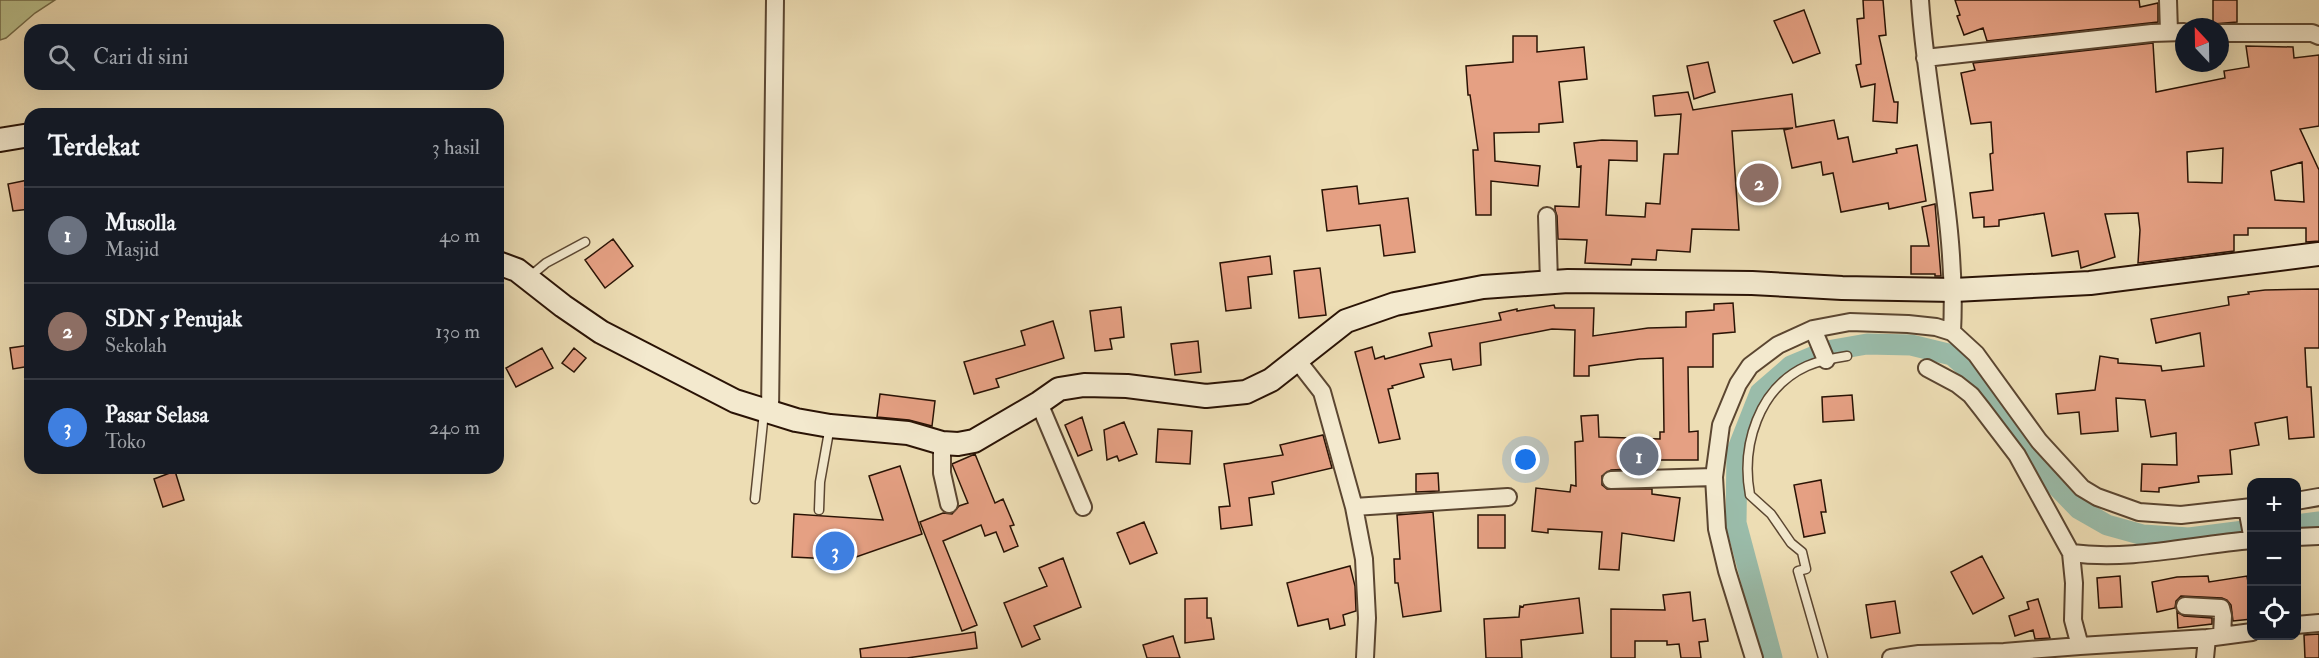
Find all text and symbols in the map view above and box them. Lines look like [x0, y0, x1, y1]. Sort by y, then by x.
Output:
north arrow [2175, 18, 2229, 72]
search box [24, 24, 504, 90]
icon: search [45, 41, 78, 74]
text: Cari di sini [93, 43, 189, 71]
text: Terdekat [48, 131, 139, 163]
text: 3 hasil [432, 135, 480, 160]
pin: 2 [1740, 160, 1778, 206]
text: Musolla [105, 209, 176, 237]
text: 1 [64, 223, 71, 248]
text: 40 m [439, 223, 480, 248]
text: Masjid [105, 237, 159, 262]
text: SDN 5 Penujak [105, 305, 242, 333]
text: 2 [62, 319, 73, 344]
text: 130 m [435, 319, 480, 344]
text: Sekolah [105, 333, 167, 358]
text: Pasar Selasa [105, 401, 209, 429]
text: 3 [64, 415, 71, 440]
text: 240 m [429, 415, 480, 440]
text: Toko [105, 429, 146, 454]
pin: 1 [1620, 434, 1658, 478]
your location [1511, 445, 1540, 474]
map controls [2247, 478, 2301, 640]
button: + [2247, 478, 2301, 532]
pin: 3 [816, 528, 854, 574]
button: − [2247, 532, 2301, 586]
button: locate [2247, 586, 2301, 640]

